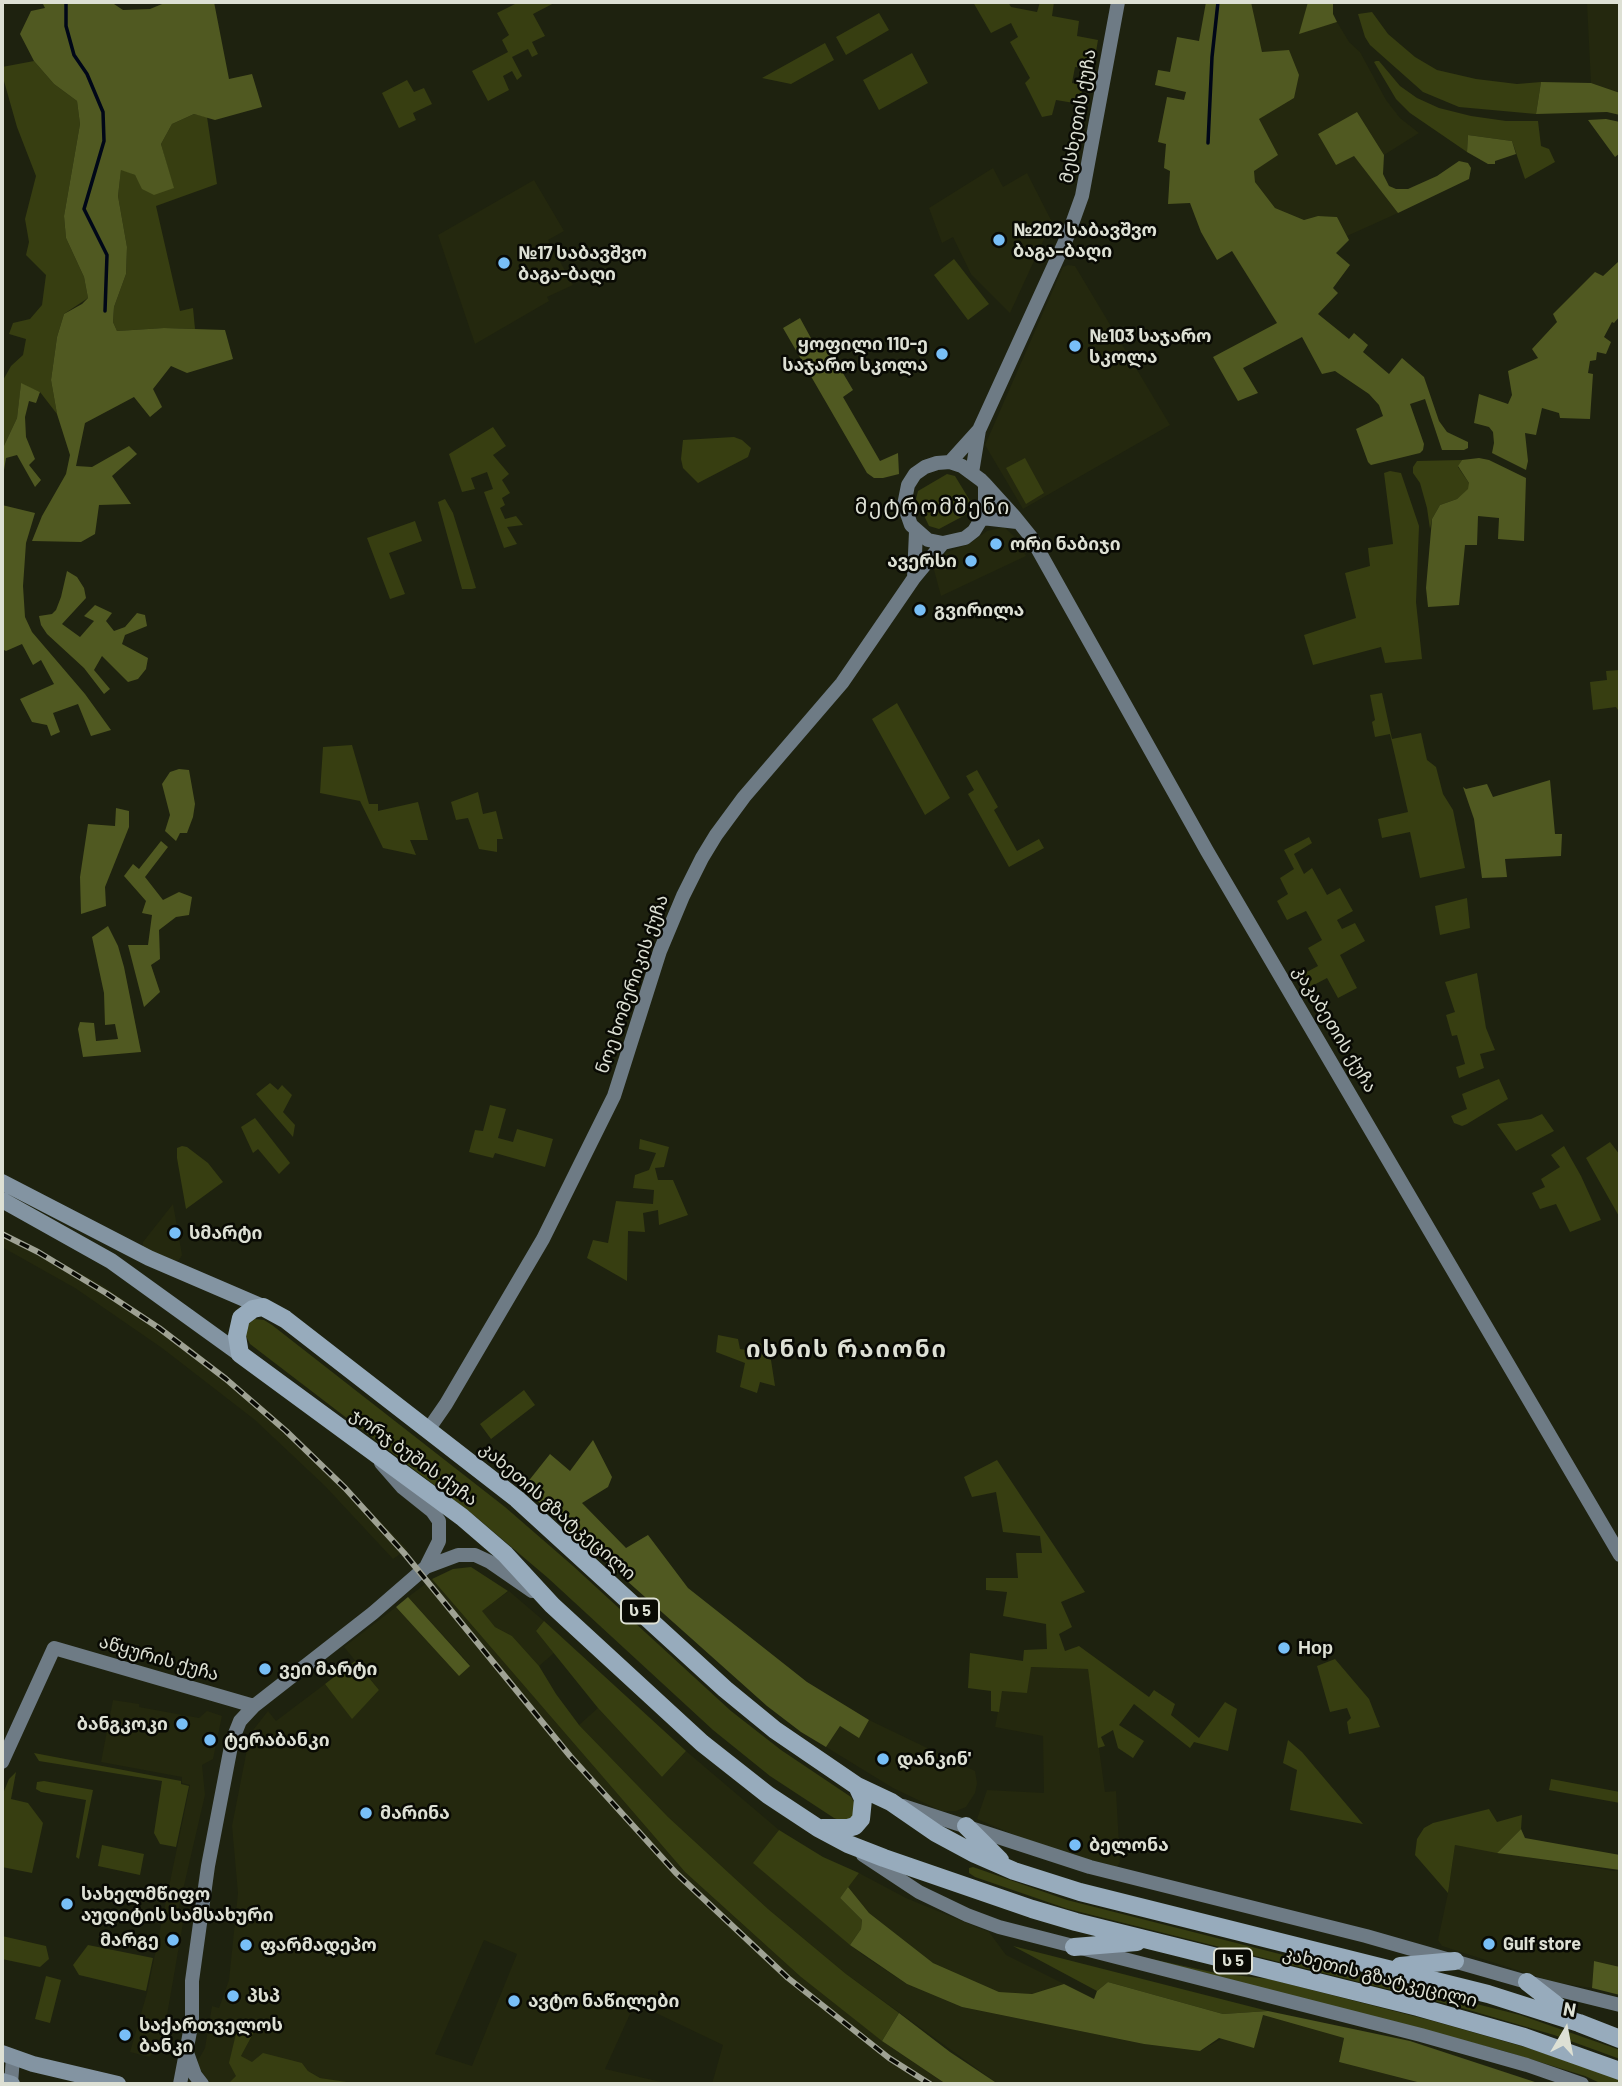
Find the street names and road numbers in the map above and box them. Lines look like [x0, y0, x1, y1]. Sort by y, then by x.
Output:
street label: მესხეთის ქუჩა [1056, 47, 1100, 185]
street label: ნოე ხომერიკის ქუჩა [591, 892, 673, 1076]
street label: კაკაბეთის ქუჩა [1289, 962, 1381, 1096]
street label: ჯორჯ ბუშის ქუჩა [346, 1404, 482, 1510]
street label: კახეთის გზატკეცილი [476, 1437, 640, 1585]
road number: ს 5 [621, 1598, 659, 1624]
street label: აწყურის ქუჩა [97, 1631, 221, 1685]
street label: კახეთის გზატკეცილი [1281, 1942, 1479, 2012]
road number: ს 5 [1214, 1949, 1252, 1974]

